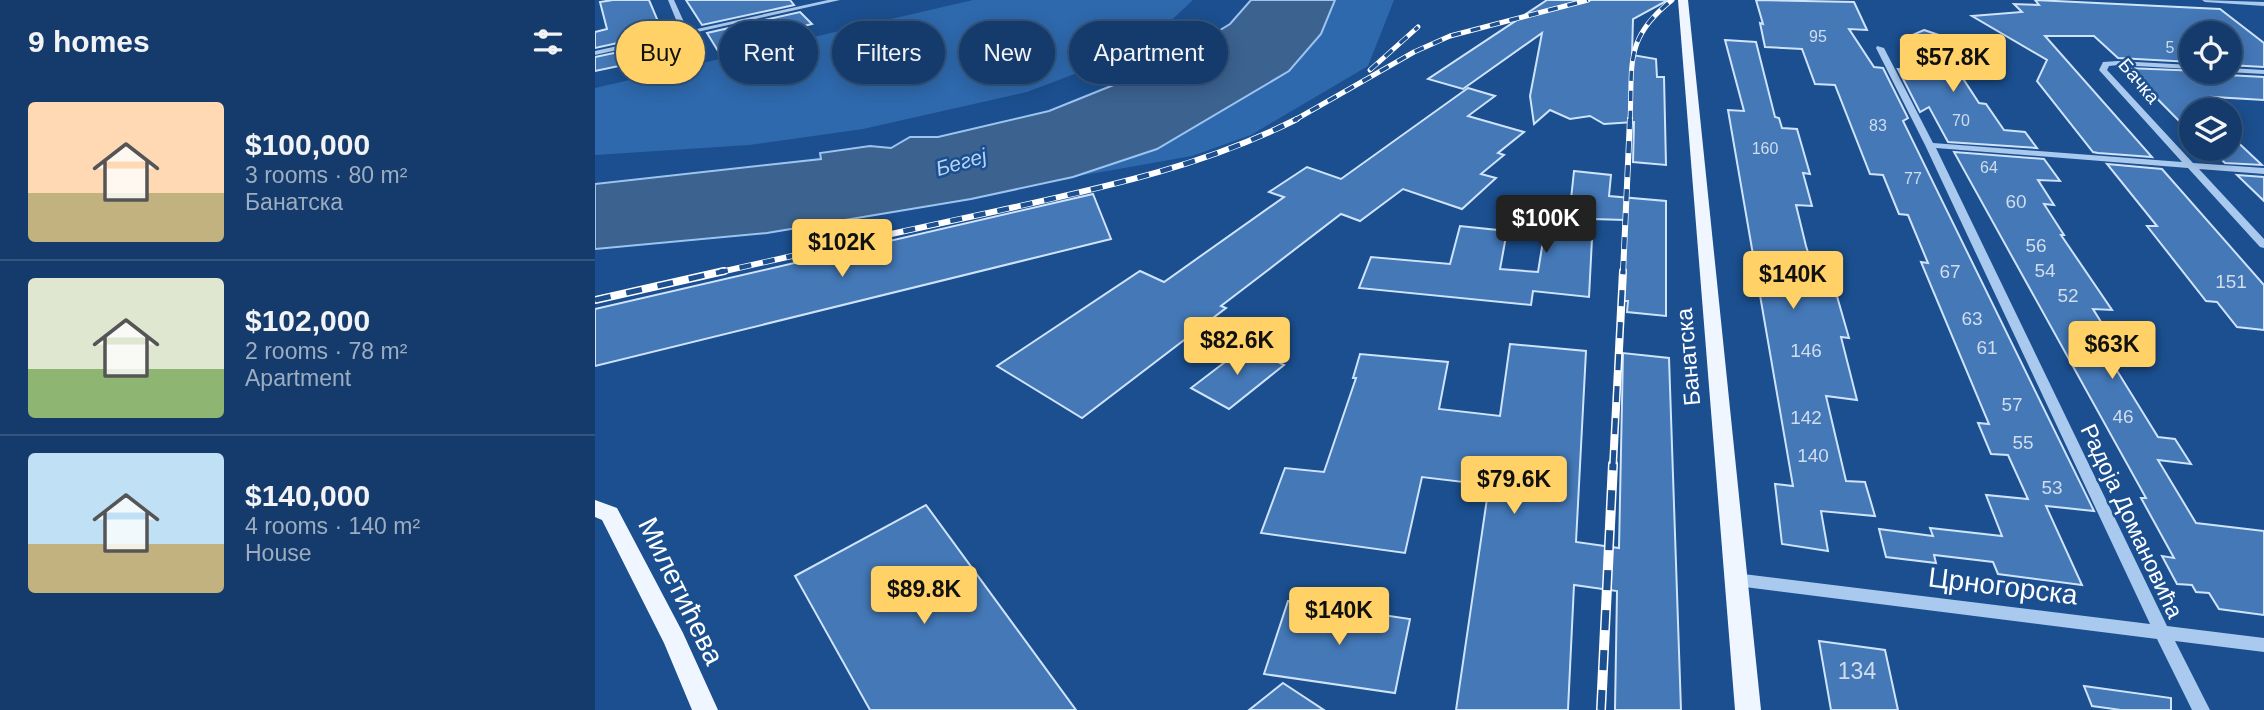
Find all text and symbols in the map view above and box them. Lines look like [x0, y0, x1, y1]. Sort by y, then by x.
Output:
chip: Buy [616, 21, 705, 84]
chip: Rent [719, 21, 818, 84]
chip: Filters [832, 21, 945, 84]
chip: New [959, 21, 1055, 84]
chip: Apartment [1069, 21, 1228, 84]
map controls [2179, 21, 2242, 161]
button: locate [2179, 21, 2242, 84]
icon: filters [529, 23, 567, 61]
text: 9 homes [28, 25, 150, 58]
house number: 95 [1809, 28, 1827, 45]
pin: $57.8K [1896, 34, 2010, 94]
house number: 5 [2166, 39, 2175, 56]
text: $57.8K [1916, 44, 1990, 70]
street label: Бачка [2114, 54, 2164, 108]
button: layers [2179, 98, 2242, 161]
house number: 70 [1952, 112, 1970, 129]
house number: 83 [1869, 117, 1887, 134]
text: $100,000 [245, 128, 370, 161]
icon: home [84, 130, 168, 214]
house number: 160 [1752, 140, 1778, 157]
water label: Бегеј [933, 143, 990, 180]
house number: 64 [1980, 159, 1998, 176]
text: 3 rooms · 80 m² [245, 162, 407, 188]
house number: 77 [1904, 170, 1922, 187]
text: Банатска [245, 189, 343, 215]
house number: 60 [2005, 191, 2027, 212]
pin: $100K [1497, 196, 1595, 255]
text: $100K [1512, 205, 1580, 231]
pin: $102K [793, 219, 891, 279]
text: $102K [808, 229, 876, 255]
house number: 56 [2025, 235, 2047, 256]
pin: $140K [1744, 252, 1842, 311]
house number: 54 [2034, 260, 2056, 281]
text: $140K [1759, 261, 1827, 287]
house number: 67 [1939, 261, 1961, 282]
house number: 151 [2215, 271, 2247, 292]
house number: 52 [2057, 285, 2079, 306]
text: $102,000 [245, 304, 370, 337]
icon: home [84, 306, 168, 390]
street label: Банатска [1671, 307, 1705, 407]
house number: 63 [1961, 308, 1983, 329]
pin: $82.6K [1180, 318, 1294, 377]
pin: $63K [2071, 322, 2153, 381]
text: $82.6K [1200, 327, 1274, 353]
text: $63K [2085, 331, 2139, 357]
house number: 61 [1976, 337, 1998, 358]
text: 2 rooms · 78 m² [245, 338, 407, 364]
house number: 146 [1790, 340, 1822, 361]
text: Apartment [245, 365, 351, 391]
house number: 57 [2001, 394, 2023, 415]
house number: 46 [2112, 406, 2134, 427]
house number: 142 [1790, 407, 1822, 428]
street label: Радоја Домановића [2076, 420, 2189, 622]
house number: 55 [2012, 432, 2034, 453]
house number: 140 [1797, 445, 1829, 466]
pin: $79.6K [1457, 456, 1571, 516]
text: $79.6K [1477, 466, 1551, 492]
house number: 53 [2041, 477, 2063, 498]
text: $140,000 [245, 479, 370, 512]
icon: home [84, 481, 168, 565]
street label: Милетићева [632, 512, 730, 670]
text: 4 rooms · 140 m² [245, 513, 420, 539]
text: House [245, 540, 311, 566]
street label: Црногорска [1926, 561, 2080, 611]
pin: $89.8K [867, 566, 981, 626]
text: $89.8K [887, 576, 961, 602]
pin: $140K [1290, 588, 1388, 647]
text: $140K [1305, 597, 1373, 623]
house number: 134 [1838, 658, 1876, 684]

